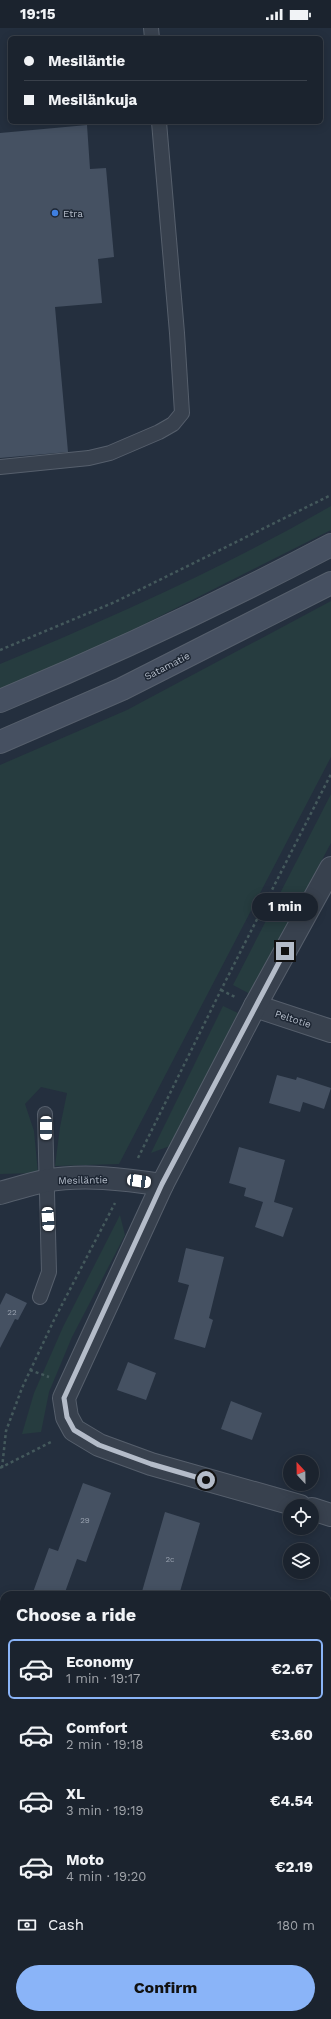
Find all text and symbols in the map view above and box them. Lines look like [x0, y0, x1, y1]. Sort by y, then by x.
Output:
text: 19:15 [20, 5, 55, 23]
text: Mesiläntie [48, 52, 125, 70]
text: Mesilänkuja [48, 91, 137, 109]
marker: Etra [50, 208, 60, 218]
place label: Etra [63, 208, 83, 219]
street label: Satamatie [143, 650, 192, 682]
callout: 1 min [252, 893, 318, 921]
text: 1 min [268, 899, 302, 914]
route end [276, 942, 294, 960]
street label: Peltotie [274, 1008, 313, 1030]
car [40, 1116, 52, 1140]
car [126, 1173, 152, 1189]
street label: Mesiläntie [58, 1174, 108, 1186]
car [41, 1207, 55, 1231]
house number: 22 [7, 1308, 17, 1317]
north arrow [283, 1455, 319, 1491]
map controls [283, 1455, 319, 1579]
route start [197, 1471, 215, 1489]
button: locate [283, 1499, 319, 1535]
house number: 29 [80, 1516, 90, 1525]
button: layers [283, 1543, 319, 1579]
house number: 2c [165, 1555, 175, 1564]
text: Choose a ride [16, 1604, 136, 1625]
icon: car [18, 1651, 54, 1687]
text: Economy [66, 1653, 133, 1671]
text: €2.67 [271, 1660, 313, 1678]
text: 1 min · 19:17 [66, 1671, 140, 1686]
icon: car [18, 1717, 54, 1753]
text: Comfort [66, 1719, 127, 1737]
text: €3.60 [270, 1726, 313, 1744]
text: 2 min · 19:18 [66, 1737, 143, 1752]
icon: car [18, 1783, 54, 1819]
text: XL [66, 1785, 85, 1803]
text: €4.54 [270, 1792, 313, 1810]
text: 3 min · 19:19 [66, 1803, 143, 1818]
icon: car [18, 1849, 54, 1885]
text: Moto [66, 1851, 104, 1869]
text: €2.19 [275, 1858, 313, 1876]
text: 4 min · 19:20 [66, 1869, 146, 1884]
icon: cash [16, 1914, 38, 1936]
text: Cash [48, 1916, 84, 1934]
text: 180 m [277, 1918, 315, 1933]
button: Confirm [16, 1965, 315, 2011]

